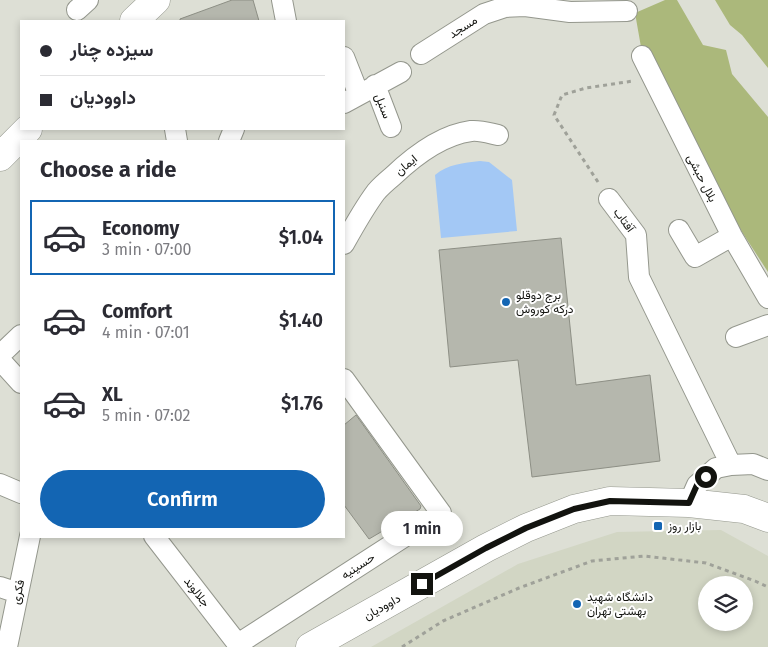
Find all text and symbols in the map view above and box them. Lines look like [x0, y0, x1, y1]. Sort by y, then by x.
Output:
street label: مسجد [446, 13, 480, 41]
text: سیزده چنار [70, 38, 153, 61]
text: داوودیان [70, 86, 136, 109]
street label: سنبل [371, 91, 394, 121]
street label: ایمان [392, 152, 420, 178]
street label: بلال حبشی [683, 152, 720, 205]
text: Choose a ride [40, 156, 176, 183]
street label: آفتاب [611, 205, 638, 236]
icon: car [42, 215, 87, 260]
text: Economy [102, 217, 179, 240]
text: $1.04 [279, 226, 323, 249]
text: 3 min · 07:00 [102, 240, 192, 259]
place label: برج دوقلو درکه کوروش [516, 288, 574, 317]
marker: برج دوقلو درکه کوروش [500, 296, 512, 308]
icon: car [42, 298, 87, 343]
text: Comfort [102, 300, 172, 323]
text: $1.40 [279, 309, 323, 332]
text: 4 min · 07:01 [102, 323, 190, 342]
icon: car [42, 381, 87, 426]
text: XL [102, 383, 123, 406]
text: $1.76 [281, 392, 323, 415]
text: 5 min · 07:02 [102, 406, 190, 425]
route start [695, 466, 717, 488]
button: Confirm [40, 470, 325, 528]
callout: 1 min [381, 512, 463, 546]
text: 1 min [403, 519, 441, 538]
place label: بازار روز [667, 519, 701, 534]
marker: بازار روز [652, 520, 664, 532]
street label: حسینیه [339, 550, 377, 582]
route end [411, 573, 433, 595]
street label: جلالوند [180, 574, 213, 610]
map controls [698, 576, 753, 631]
button: layers [698, 576, 753, 631]
street label: فکری [9, 578, 28, 606]
place label: دانشگاه شهید بهشتی تهران [587, 590, 654, 619]
street label: داوودیان [361, 591, 404, 624]
marker: دانشگاه شهید بهشتی تهران [571, 598, 583, 610]

